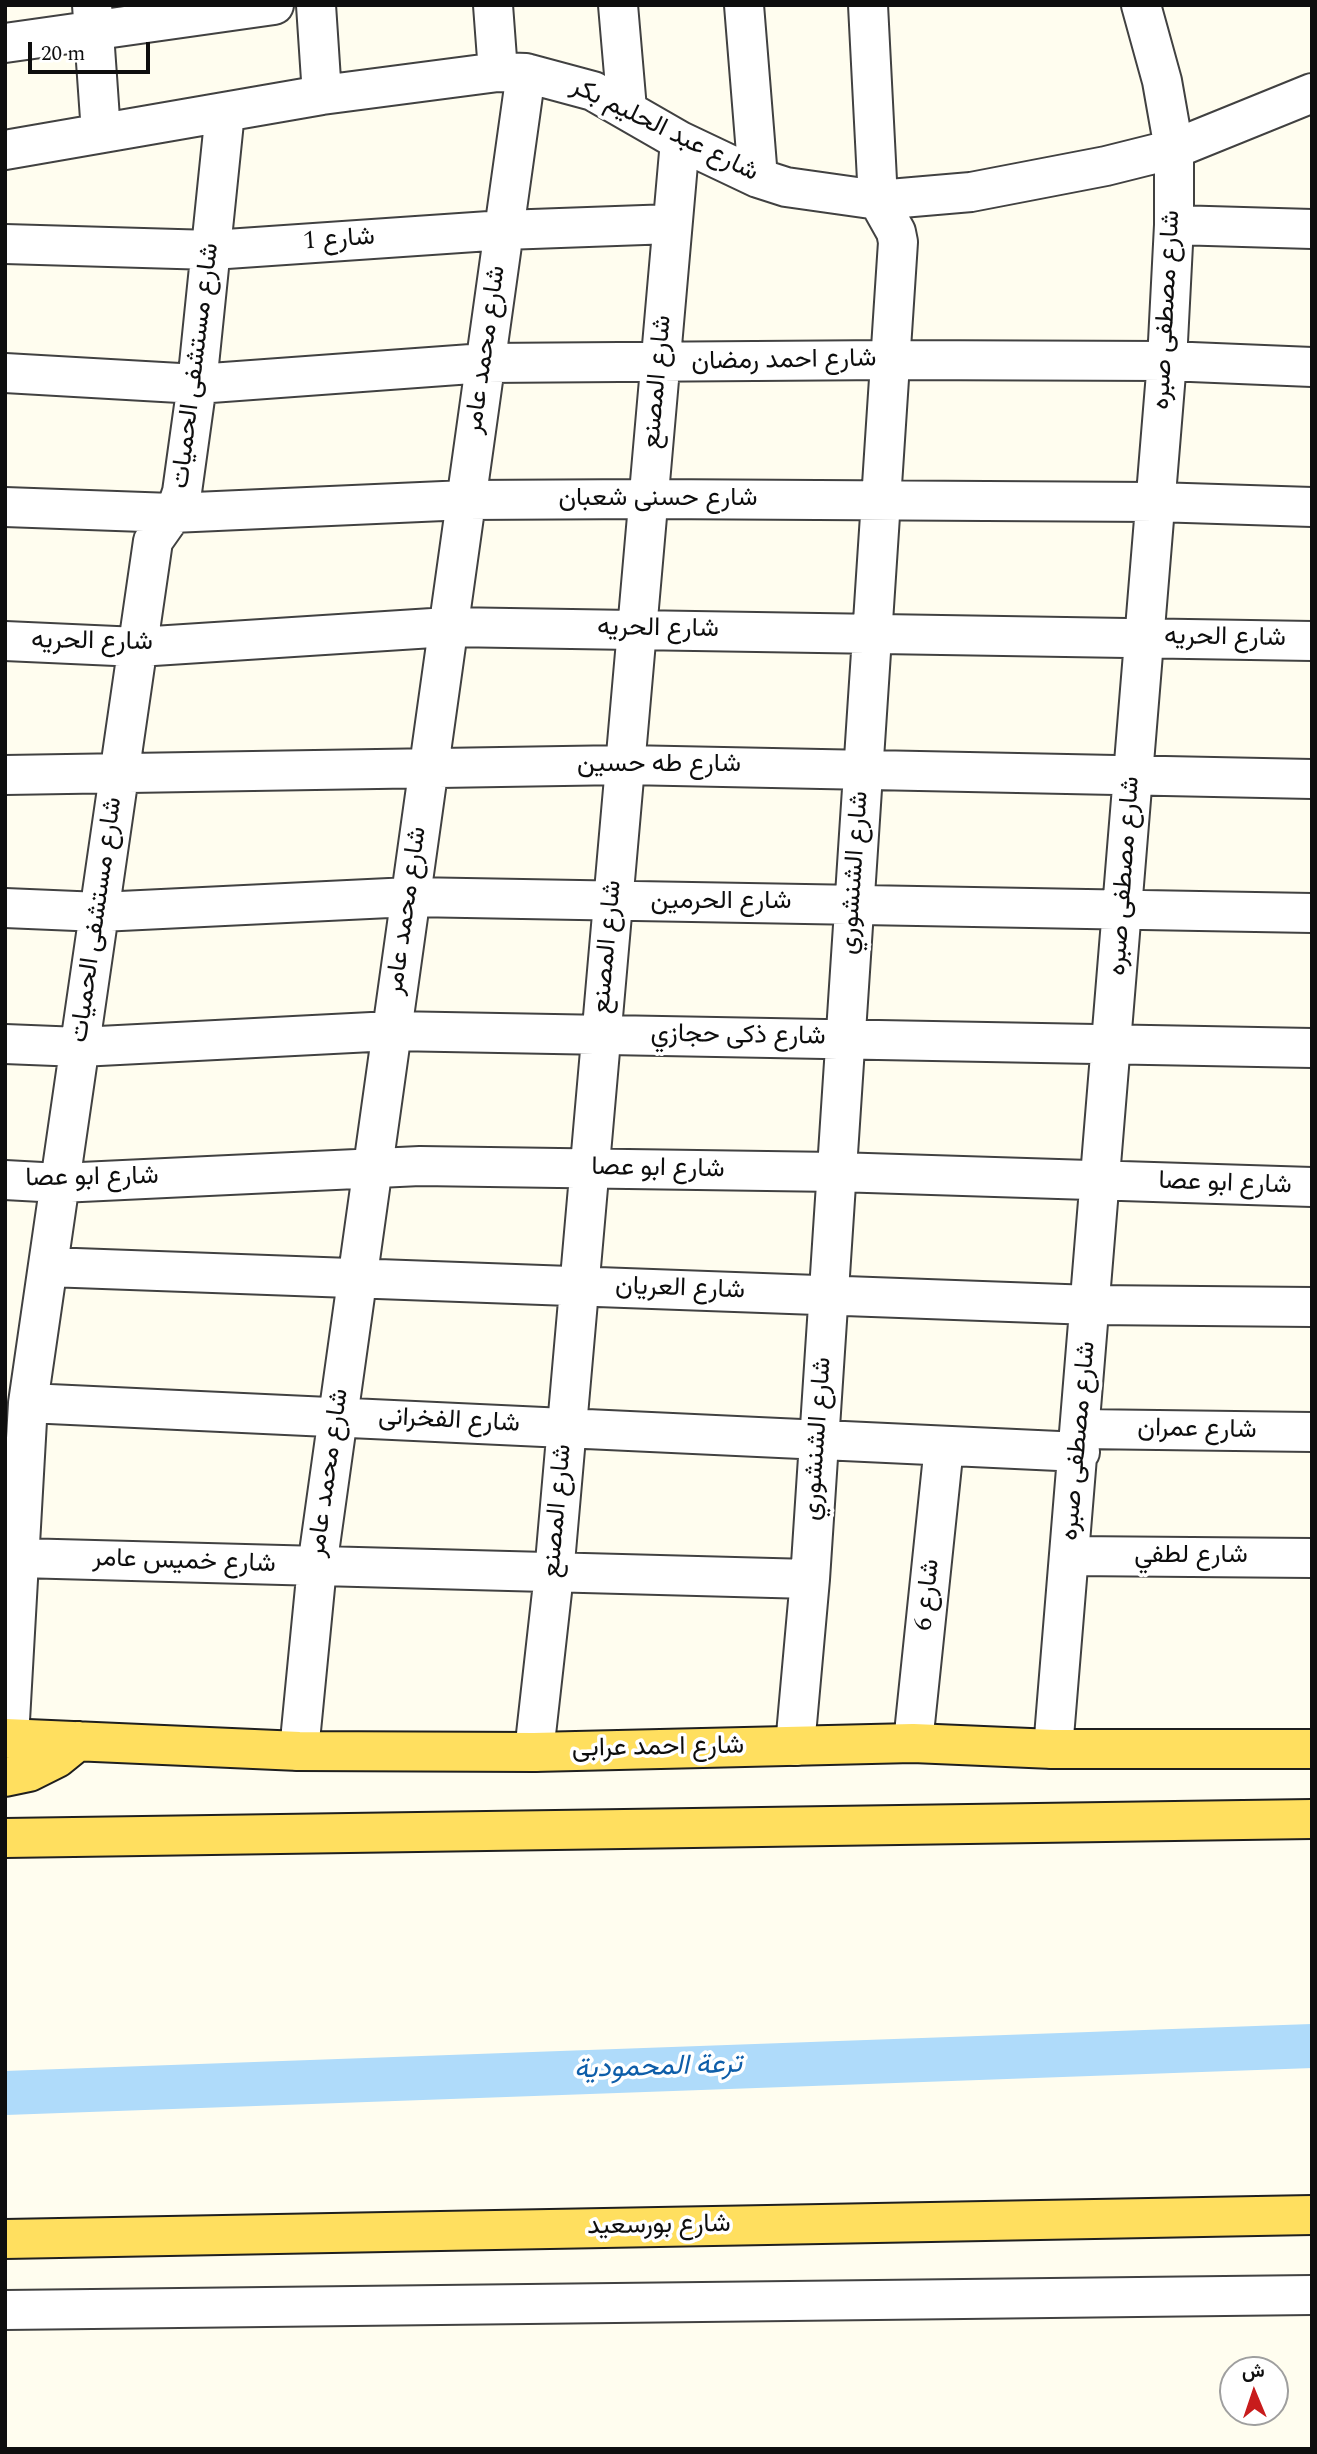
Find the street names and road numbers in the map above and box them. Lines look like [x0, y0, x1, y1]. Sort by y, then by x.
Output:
street label: شارع عبد الحليم بكر [565, 72, 763, 190]
street label: شارع مصطفى صبره [1147, 209, 1189, 411]
street label: شارع 1 [302, 223, 376, 259]
street label: شارع مستشفى الحميات [166, 241, 228, 491]
street label: شارع محمد عامر [460, 264, 514, 436]
street label: شارع المصنع [638, 314, 680, 450]
street label: شارع احمد رمضان [691, 345, 877, 379]
street label: شارع حسنى شعبان [558, 484, 758, 516]
street label: شارع الحريه [597, 613, 719, 647]
street label: شارع الحريه [1164, 622, 1286, 656]
street label: شارع الحريه [31, 626, 153, 660]
street label: شارع طه حسين [577, 750, 741, 782]
street label: شارع مصطفى صبره [1103, 775, 1149, 977]
street label: شارع الشنشوري [835, 790, 877, 956]
street label: شارع مستشفى الحميات [65, 795, 131, 1045]
street label: شارع محمد عامر [381, 825, 435, 997]
street label: شارع المصنع [588, 879, 630, 1015]
street label: شارع الحرمين [651, 887, 791, 919]
street label: شارع ذكى حجازي [650, 1020, 826, 1054]
street label: شارع ابو عصا [591, 1153, 725, 1187]
street label: شارع ابو عصا [25, 1162, 159, 1196]
street label: شارع ابو عصا [1158, 1167, 1292, 1203]
street label: شارع العريان [615, 1272, 745, 1308]
street label: شارع مصطفى صبره [1056, 1340, 1104, 1542]
street label: شارع الشنشوري [798, 1356, 840, 1522]
street label: شارع محمد عامر [303, 1387, 357, 1559]
street label: شارع الفخرانى [378, 1403, 520, 1441]
street label: شارع عمران [1137, 1414, 1257, 1448]
street label: شارع المصنع [538, 1443, 580, 1579]
street label: شارع لطفي [1134, 1541, 1248, 1573]
street label: شارع خميس عامر [92, 1544, 276, 1582]
street label: شارع 6 [910, 1558, 948, 1632]
street label: شارع احمد عرابى [572, 1732, 744, 1766]
street label: شارع بورسعيد [587, 2210, 731, 2244]

